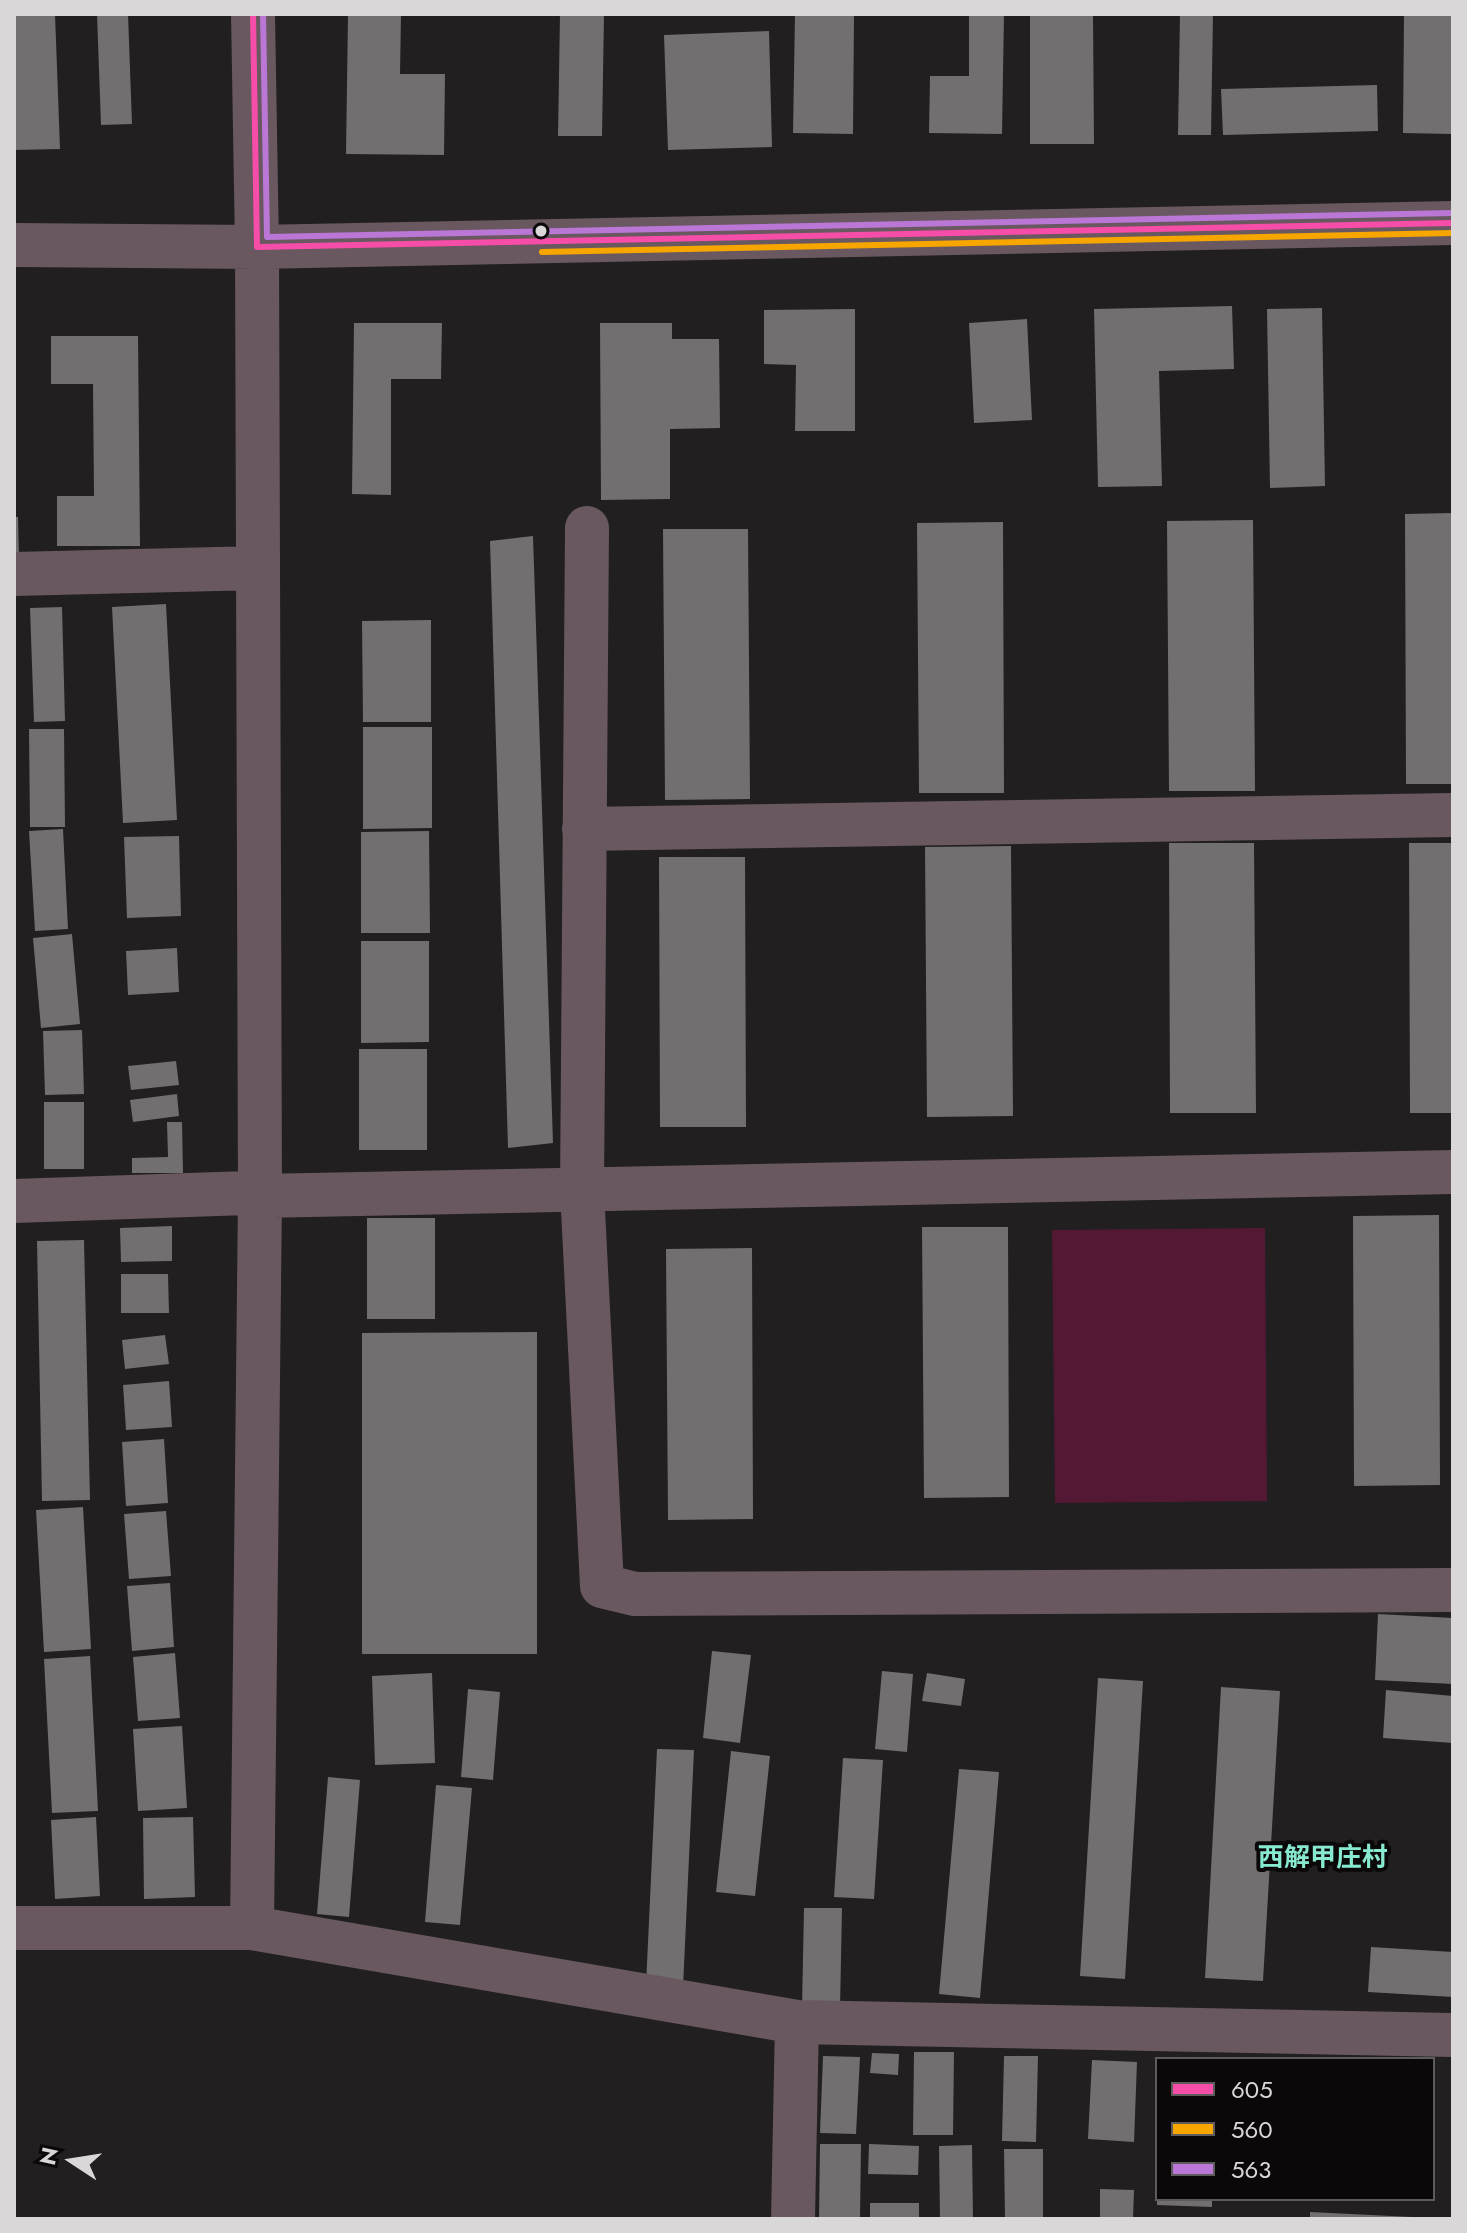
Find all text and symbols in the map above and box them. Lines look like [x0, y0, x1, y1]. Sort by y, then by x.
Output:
unlabelled marker [533, 223, 549, 239]
district label: 西解甲庄村 [1258, 1844, 1388, 1876]
legend [1155, 2057, 1435, 2201]
text: 605 [1231, 2072, 1273, 2107]
text: 560 [1231, 2112, 1273, 2147]
north arrow [32, 2121, 112, 2201]
text: N [31, 2144, 66, 2168]
text: 563 [1231, 2152, 1271, 2187]

